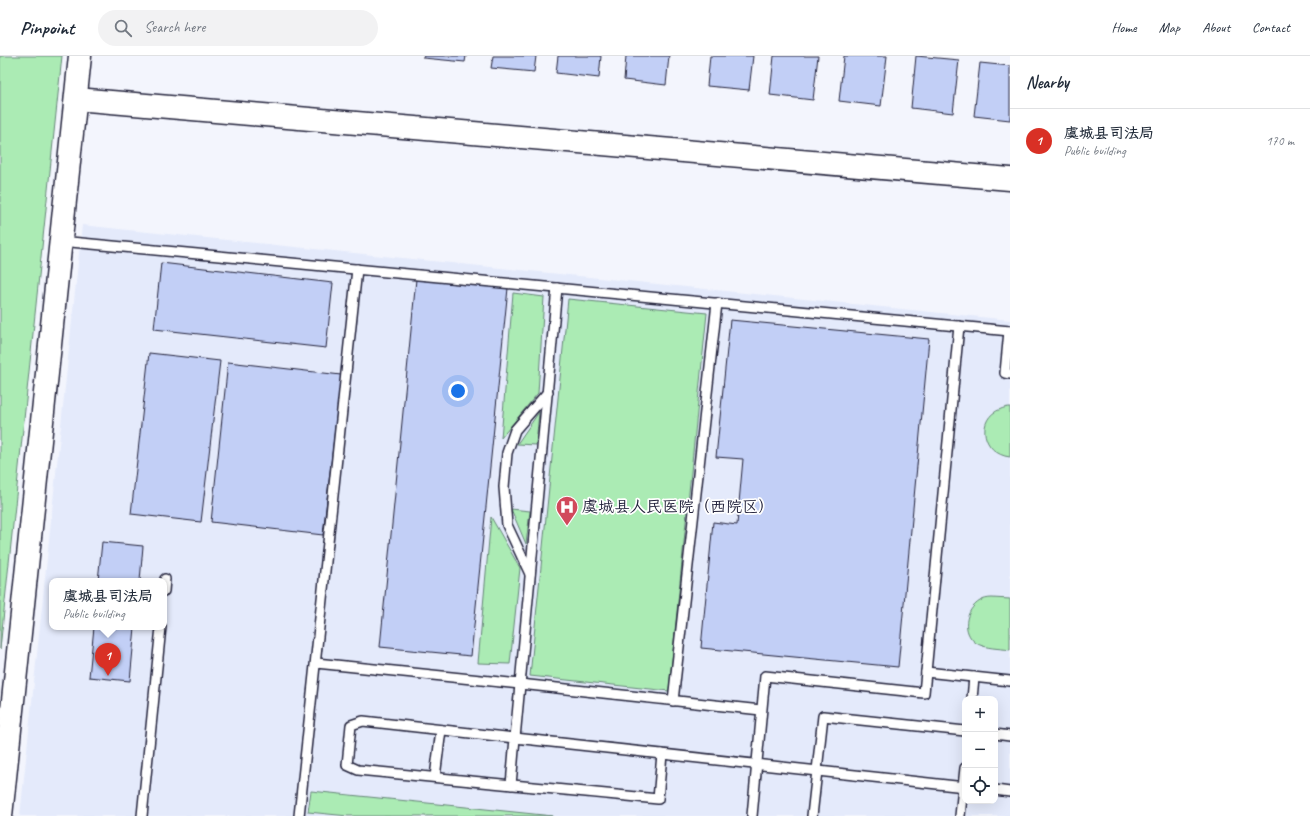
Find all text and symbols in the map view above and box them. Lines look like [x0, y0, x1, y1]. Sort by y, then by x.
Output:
search box [98, 10, 378, 46]
text: Pinpoint [20, 16, 74, 40]
icon: search [112, 17, 134, 39]
text: Search here [144, 18, 205, 37]
text: Home [1111, 19, 1137, 36]
text: Map [1159, 19, 1180, 36]
text: About [1202, 19, 1230, 36]
text: Contact [1252, 19, 1290, 36]
text: Nearby [1026, 72, 1069, 93]
text: 虞城县司法局 [1064, 124, 1154, 143]
text: 1 [1036, 133, 1042, 149]
text: 170 m [1266, 133, 1294, 149]
text: Public building [1064, 143, 1126, 159]
your location [448, 381, 468, 401]
hospital icon: 虞城县人民医院（西院区） [554, 494, 580, 527]
place label: 虞城县人民医院（西院区） [582, 497, 774, 517]
popup [49, 578, 167, 630]
text: 虞城县司法局 [63, 587, 153, 606]
text: Public building [63, 606, 125, 622]
pin: 1 [95, 643, 121, 676]
map controls [962, 696, 998, 804]
button: + [962, 696, 998, 732]
button: − [962, 732, 998, 768]
button: locate [962, 768, 998, 804]

